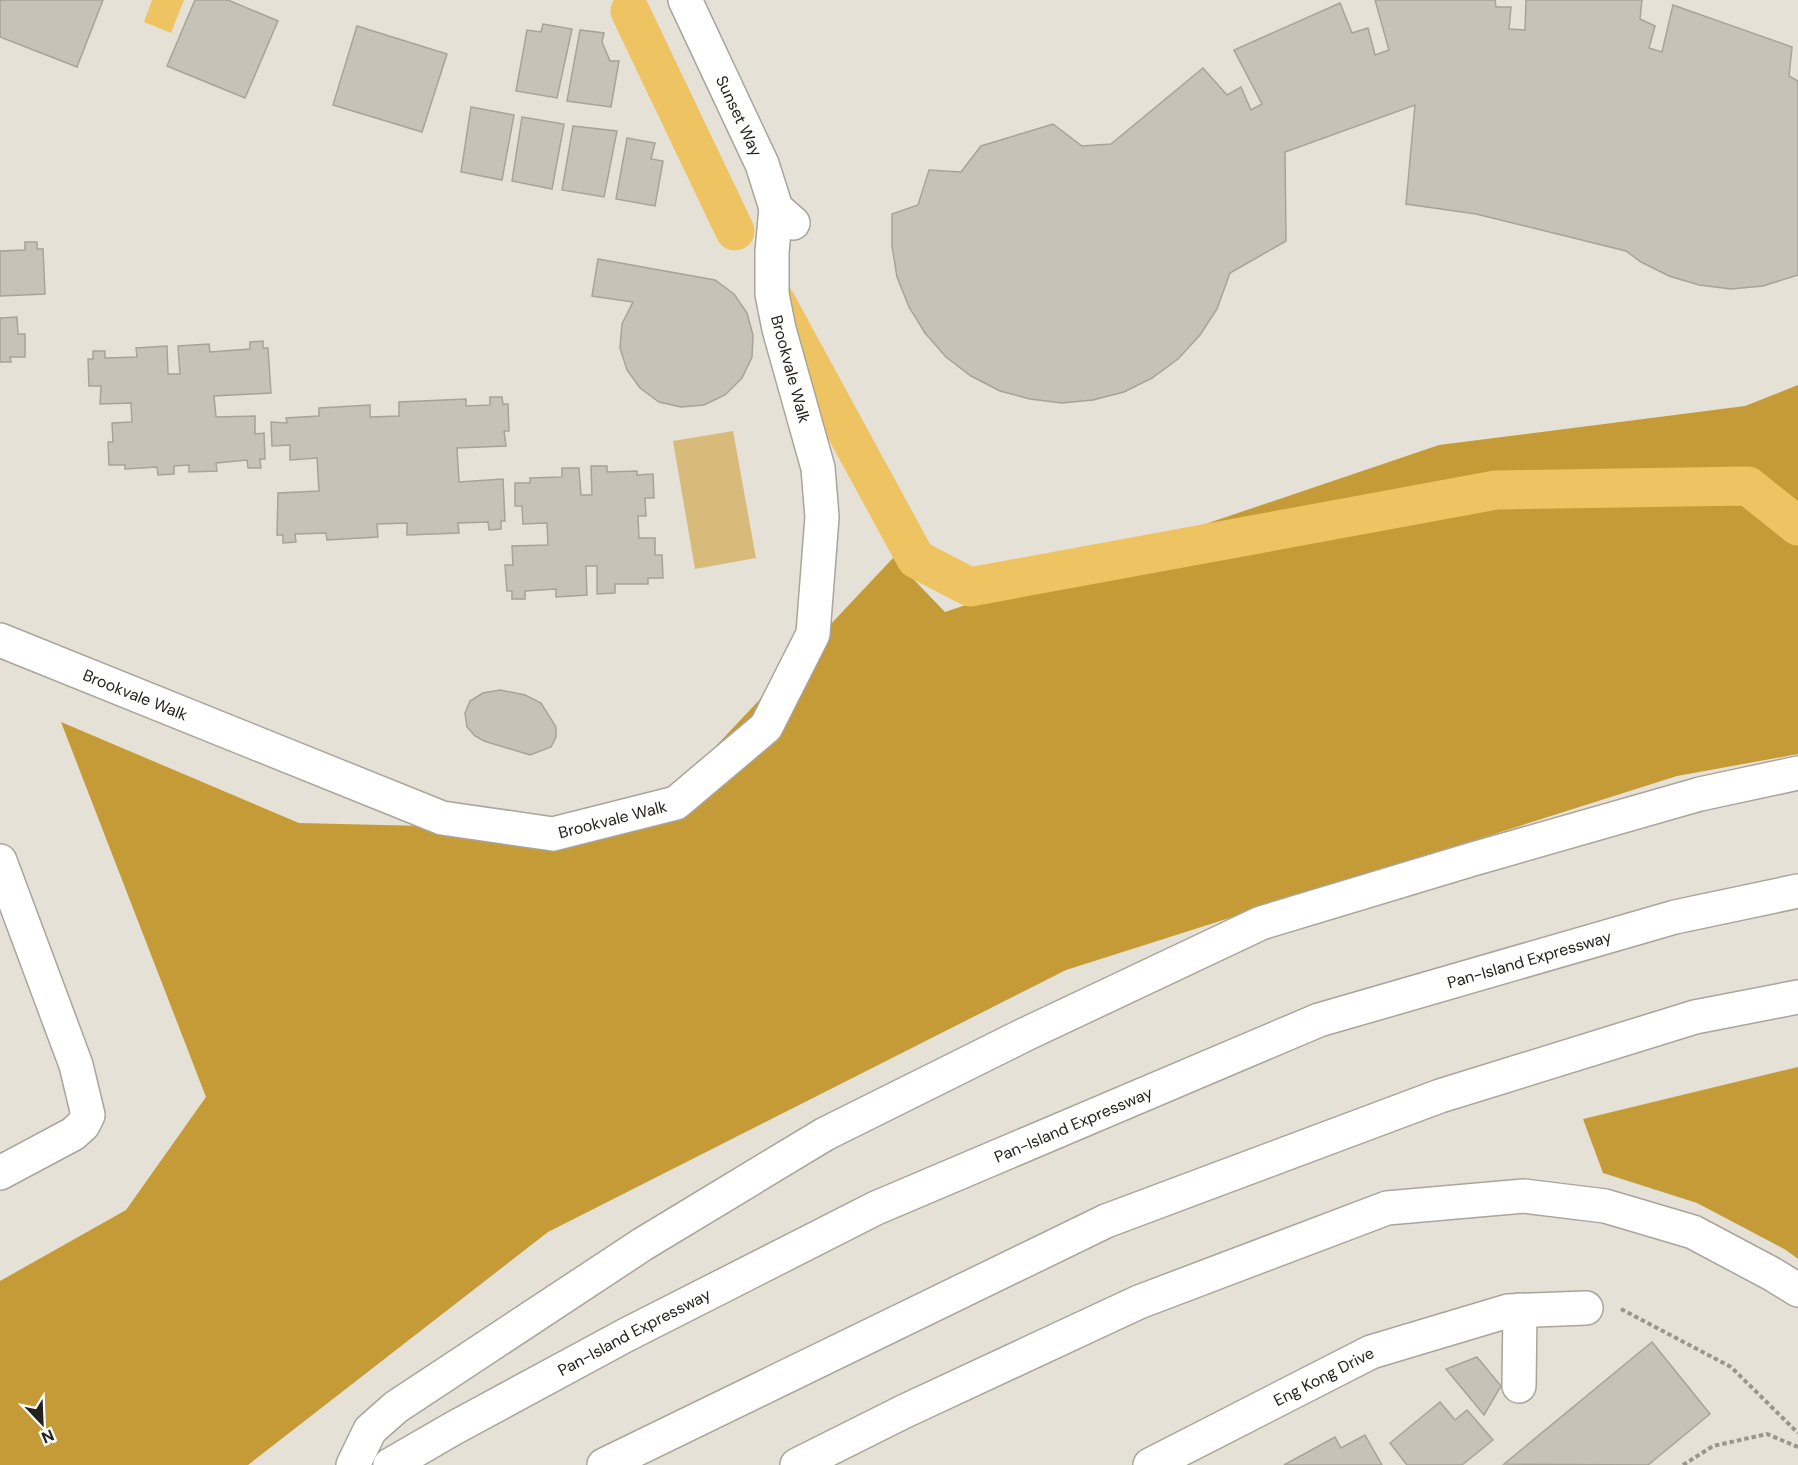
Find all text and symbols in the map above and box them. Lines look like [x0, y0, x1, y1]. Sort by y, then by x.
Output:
street label: Sunset Way [711, 72, 767, 160]
street label: Brookvale Walk [766, 313, 815, 425]
street label: Brookvale Walk [80, 665, 191, 726]
street label: Brookvale Walk [556, 796, 669, 843]
street label: Pan-Island Expressway [1445, 926, 1614, 993]
street label: Pan-Island Expressway [991, 1082, 1156, 1168]
street label: Pan-Island Expressway [554, 1284, 714, 1381]
street label: Eng Kong Drive [1270, 1342, 1378, 1411]
north arrow [12, 1393, 72, 1453]
text: N [38, 1424, 57, 1448]

